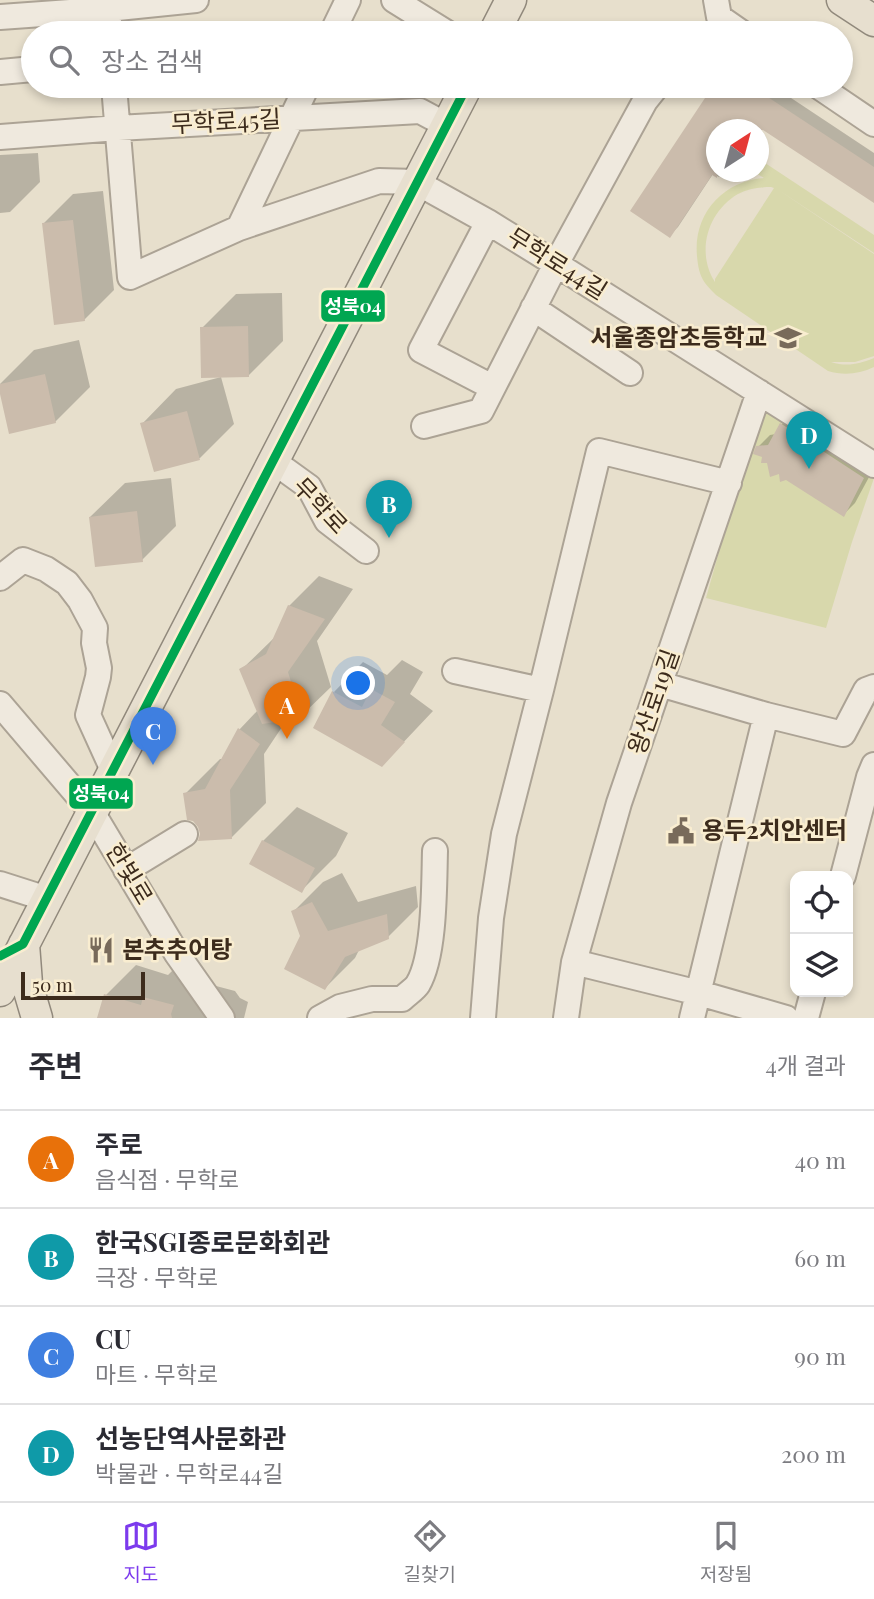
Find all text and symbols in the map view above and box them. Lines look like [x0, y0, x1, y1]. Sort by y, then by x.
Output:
search box [21, 21, 853, 98]
icon: search [45, 41, 83, 79]
text: 장소 검색 [101, 43, 203, 78]
street label: 무학로45길 [170, 101, 282, 139]
north arrow [706, 119, 769, 182]
street label: 무학로44길 [502, 219, 614, 306]
line badge: 성북04 [320, 289, 386, 323]
text: 성북04 [324, 292, 382, 318]
place label: 서울종암초등학교 [590, 320, 767, 352]
school or university icon: 서울종암초등학교 [773, 323, 803, 353]
pin: D [786, 411, 832, 469]
street label: 무학로 [287, 469, 356, 540]
pin: B [366, 480, 412, 538]
street label: 왕산로19길 [619, 644, 685, 758]
your location [341, 666, 375, 700]
pin: A [264, 681, 310, 739]
pin: C [130, 707, 176, 765]
line badge: 성북04 [68, 777, 134, 810]
text: 성북04 [72, 779, 130, 805]
place label: 용두2치안센터 [702, 813, 847, 845]
public building icon: 용두2치안센터 [666, 816, 696, 846]
street label: 한빛로 [100, 836, 161, 910]
map controls [790, 871, 853, 997]
button: locate [790, 871, 853, 934]
place label: 본추추어탕 [122, 932, 232, 964]
button: layers [790, 934, 853, 997]
restaurant icon: 본추추어탕 [86, 935, 116, 965]
scale bar [21, 969, 145, 1001]
text: 50 m [32, 971, 73, 997]
text: 주변 [28, 1045, 83, 1085]
text: 4개 결과 [765, 1049, 846, 1080]
text: 주로 [95, 1126, 143, 1161]
text: A [43, 1144, 59, 1175]
text: 40 m [795, 1144, 846, 1175]
text: 음식점 · 무학로 [95, 1163, 240, 1194]
text: 한국SGI종로문화회관 [95, 1224, 330, 1259]
text: B [43, 1242, 59, 1273]
text: 60 m [794, 1242, 846, 1273]
text: 극장 · 무학로 [95, 1261, 218, 1292]
text: CU [95, 1321, 131, 1356]
text: C [43, 1340, 59, 1371]
text: 90 m [794, 1340, 846, 1371]
text: 마트 · 무학로 [95, 1358, 218, 1389]
text: 선농단역사문화관 [95, 1420, 286, 1455]
text: D [42, 1438, 60, 1469]
text: 200 m [781, 1438, 846, 1469]
text: 박물관 · 무학로44길 [95, 1457, 283, 1488]
tab: 지도 [122, 1517, 160, 1586]
tab: 길찾기 [404, 1517, 456, 1586]
tab: 저장됨 [700, 1517, 752, 1586]

